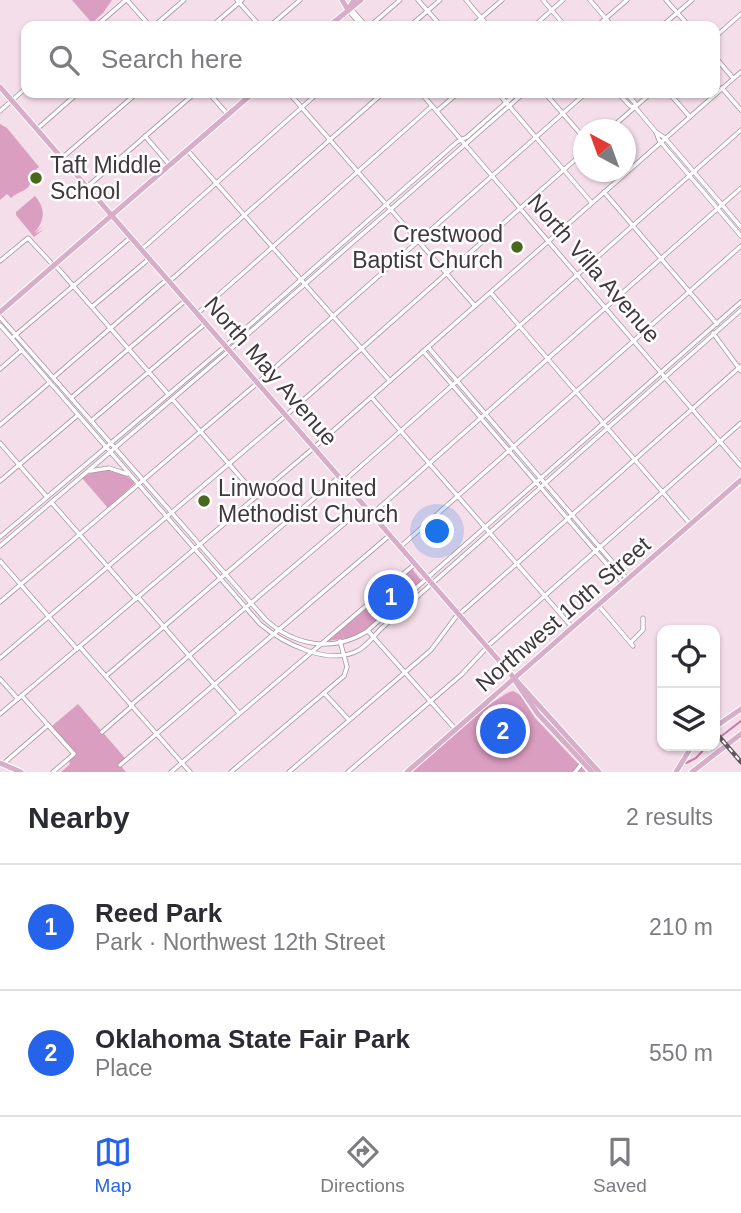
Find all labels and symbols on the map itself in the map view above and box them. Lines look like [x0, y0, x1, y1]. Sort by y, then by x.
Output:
north arrow [573, 119, 636, 182]
place label: Taft Middle School [50, 152, 161, 204]
marker: Taft Middle School [28, 170, 44, 186]
street label: North Villa Avenue [522, 188, 666, 348]
place label: Crestwood Baptist Church [352, 221, 503, 273]
marker: Crestwood Baptist Church [509, 239, 525, 255]
street label: North May Avenue [199, 291, 343, 451]
place label: Linwood United Methodist Church [218, 475, 398, 527]
marker: Linwood United Methodist Church [196, 493, 212, 509]
your location [420, 514, 454, 548]
street label: Northwest 10th Street [471, 531, 656, 697]
pin: 1 [368, 571, 414, 623]
pin: 2 [480, 705, 526, 757]

